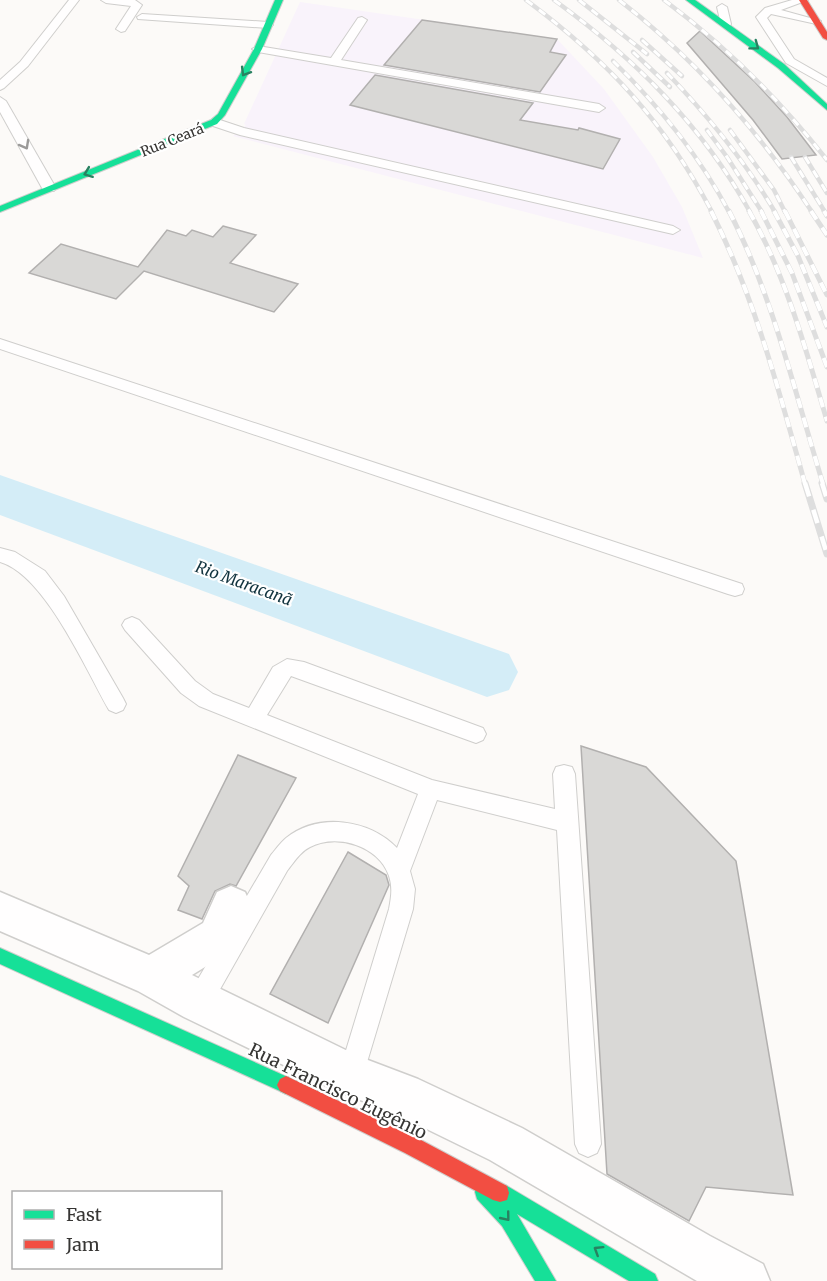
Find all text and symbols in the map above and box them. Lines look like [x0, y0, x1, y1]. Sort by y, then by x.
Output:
one-way arrow [748, 39, 759, 50]
one-way arrow [240, 66, 252, 76]
street label: Rua Ceará [138, 119, 207, 161]
one-way arrow [17, 139, 29, 149]
one-way arrow [84, 166, 95, 178]
water label: Rio Maracanã [193, 556, 295, 610]
street label: Rua Francisco Eugênio [245, 1038, 431, 1144]
legend [12, 1191, 222, 1269]
text: Fast [66, 1203, 102, 1226]
one-way arrow [498, 1210, 509, 1221]
text: Jam [65, 1233, 100, 1256]
one-way arrow [594, 1245, 604, 1257]

